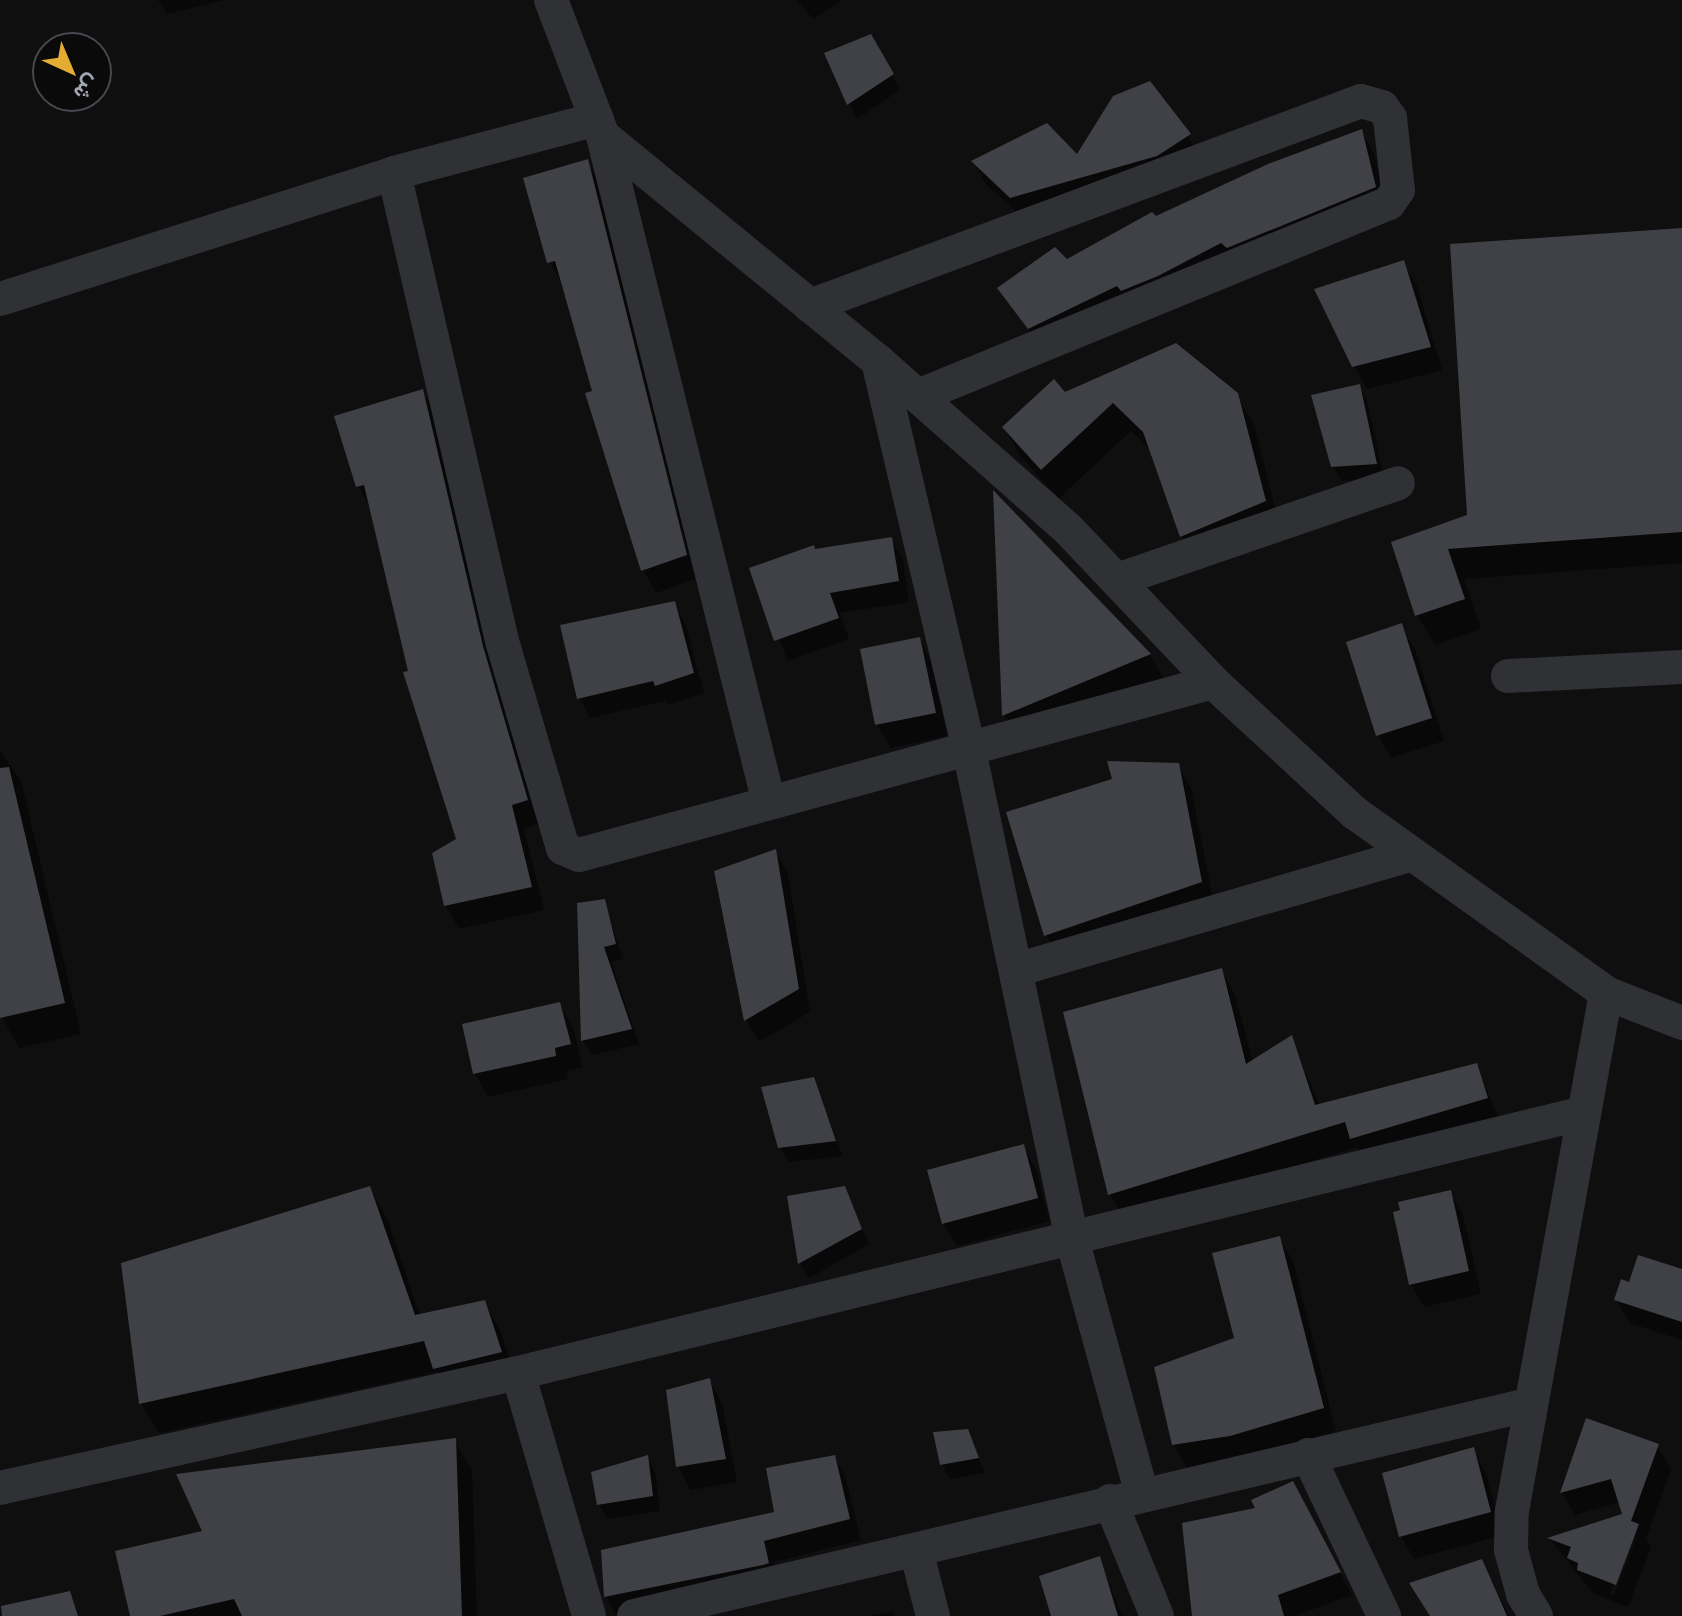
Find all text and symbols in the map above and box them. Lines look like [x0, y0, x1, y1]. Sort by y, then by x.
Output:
north arrow [32, 32, 112, 112]
text: ش [69, 69, 106, 106]

